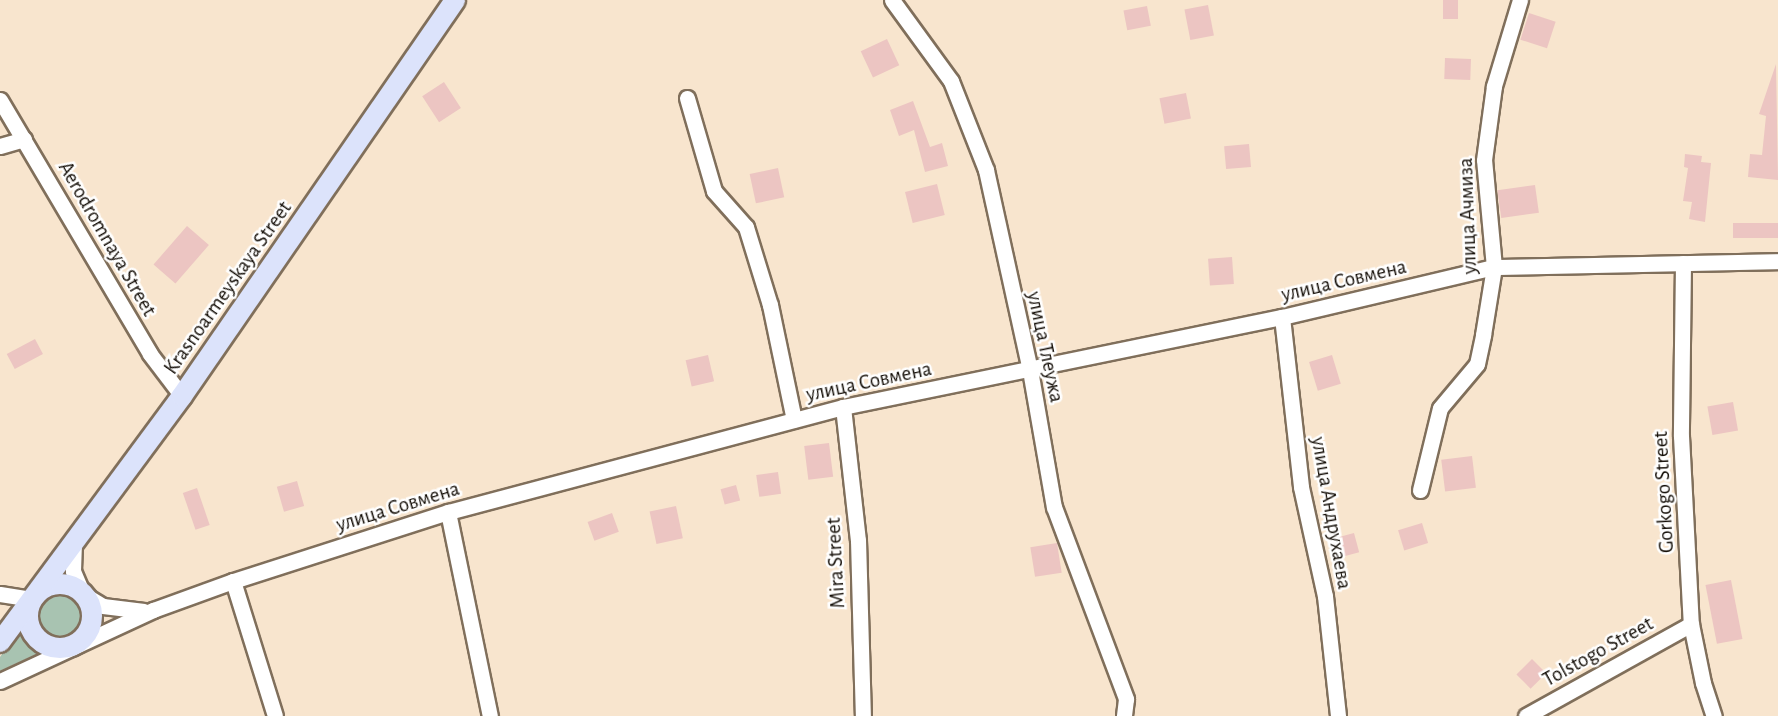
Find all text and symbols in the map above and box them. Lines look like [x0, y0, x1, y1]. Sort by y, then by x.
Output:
street label: Aerodromnaya Street [53, 157, 161, 321]
street label: улица Ачмиза [1453, 157, 1483, 275]
street label: Krasnoarmeyskaya Street [159, 196, 297, 380]
street label: улица Совмена [1279, 254, 1409, 308]
street label: улица Тлеужа [1021, 289, 1069, 405]
street label: улица Совмена [804, 356, 934, 408]
street label: Gorkogo Street [1648, 430, 1680, 554]
street label: улица Андрухаева [1305, 435, 1357, 591]
street label: улица Совмена [333, 476, 463, 538]
street label: Mira Street [821, 517, 851, 609]
street label: Tolstogo Street [1538, 611, 1658, 693]

